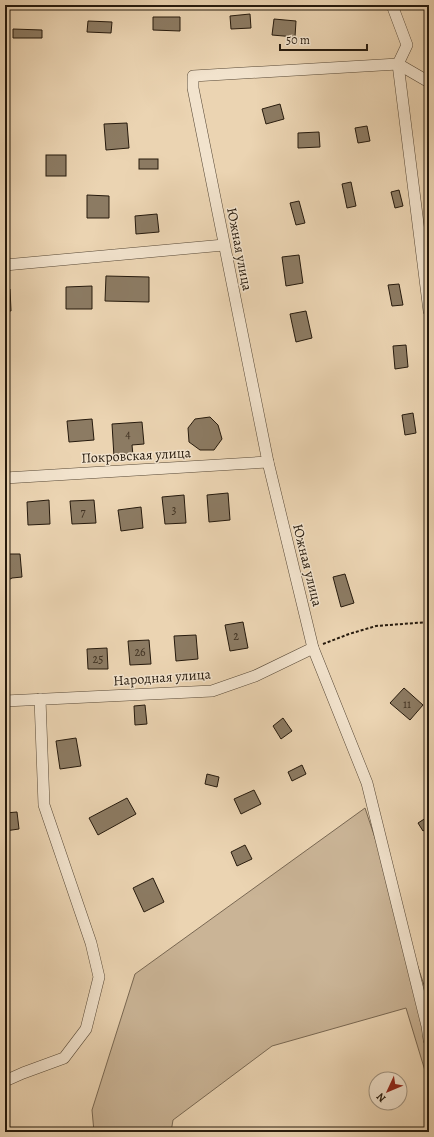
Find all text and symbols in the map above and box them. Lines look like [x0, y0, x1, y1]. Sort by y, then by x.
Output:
scale bar [280, 26, 367, 52]
text: 50 m [286, 32, 310, 48]
street label: Южная улица [222, 206, 257, 293]
house number: 4 [125, 426, 131, 442]
street label: Покровская улица [81, 443, 192, 468]
house number: 3 [172, 502, 177, 518]
house number: 7 [80, 504, 86, 520]
street label: Южная улица [288, 522, 327, 609]
house number: 2 [233, 628, 239, 644]
house number: 26 [134, 644, 146, 660]
house number: 25 [93, 651, 103, 667]
street label: Народная улица [113, 665, 212, 690]
house number: 11 [403, 696, 411, 712]
north arrow [368, 1071, 408, 1111]
text: N [373, 1090, 389, 1106]

